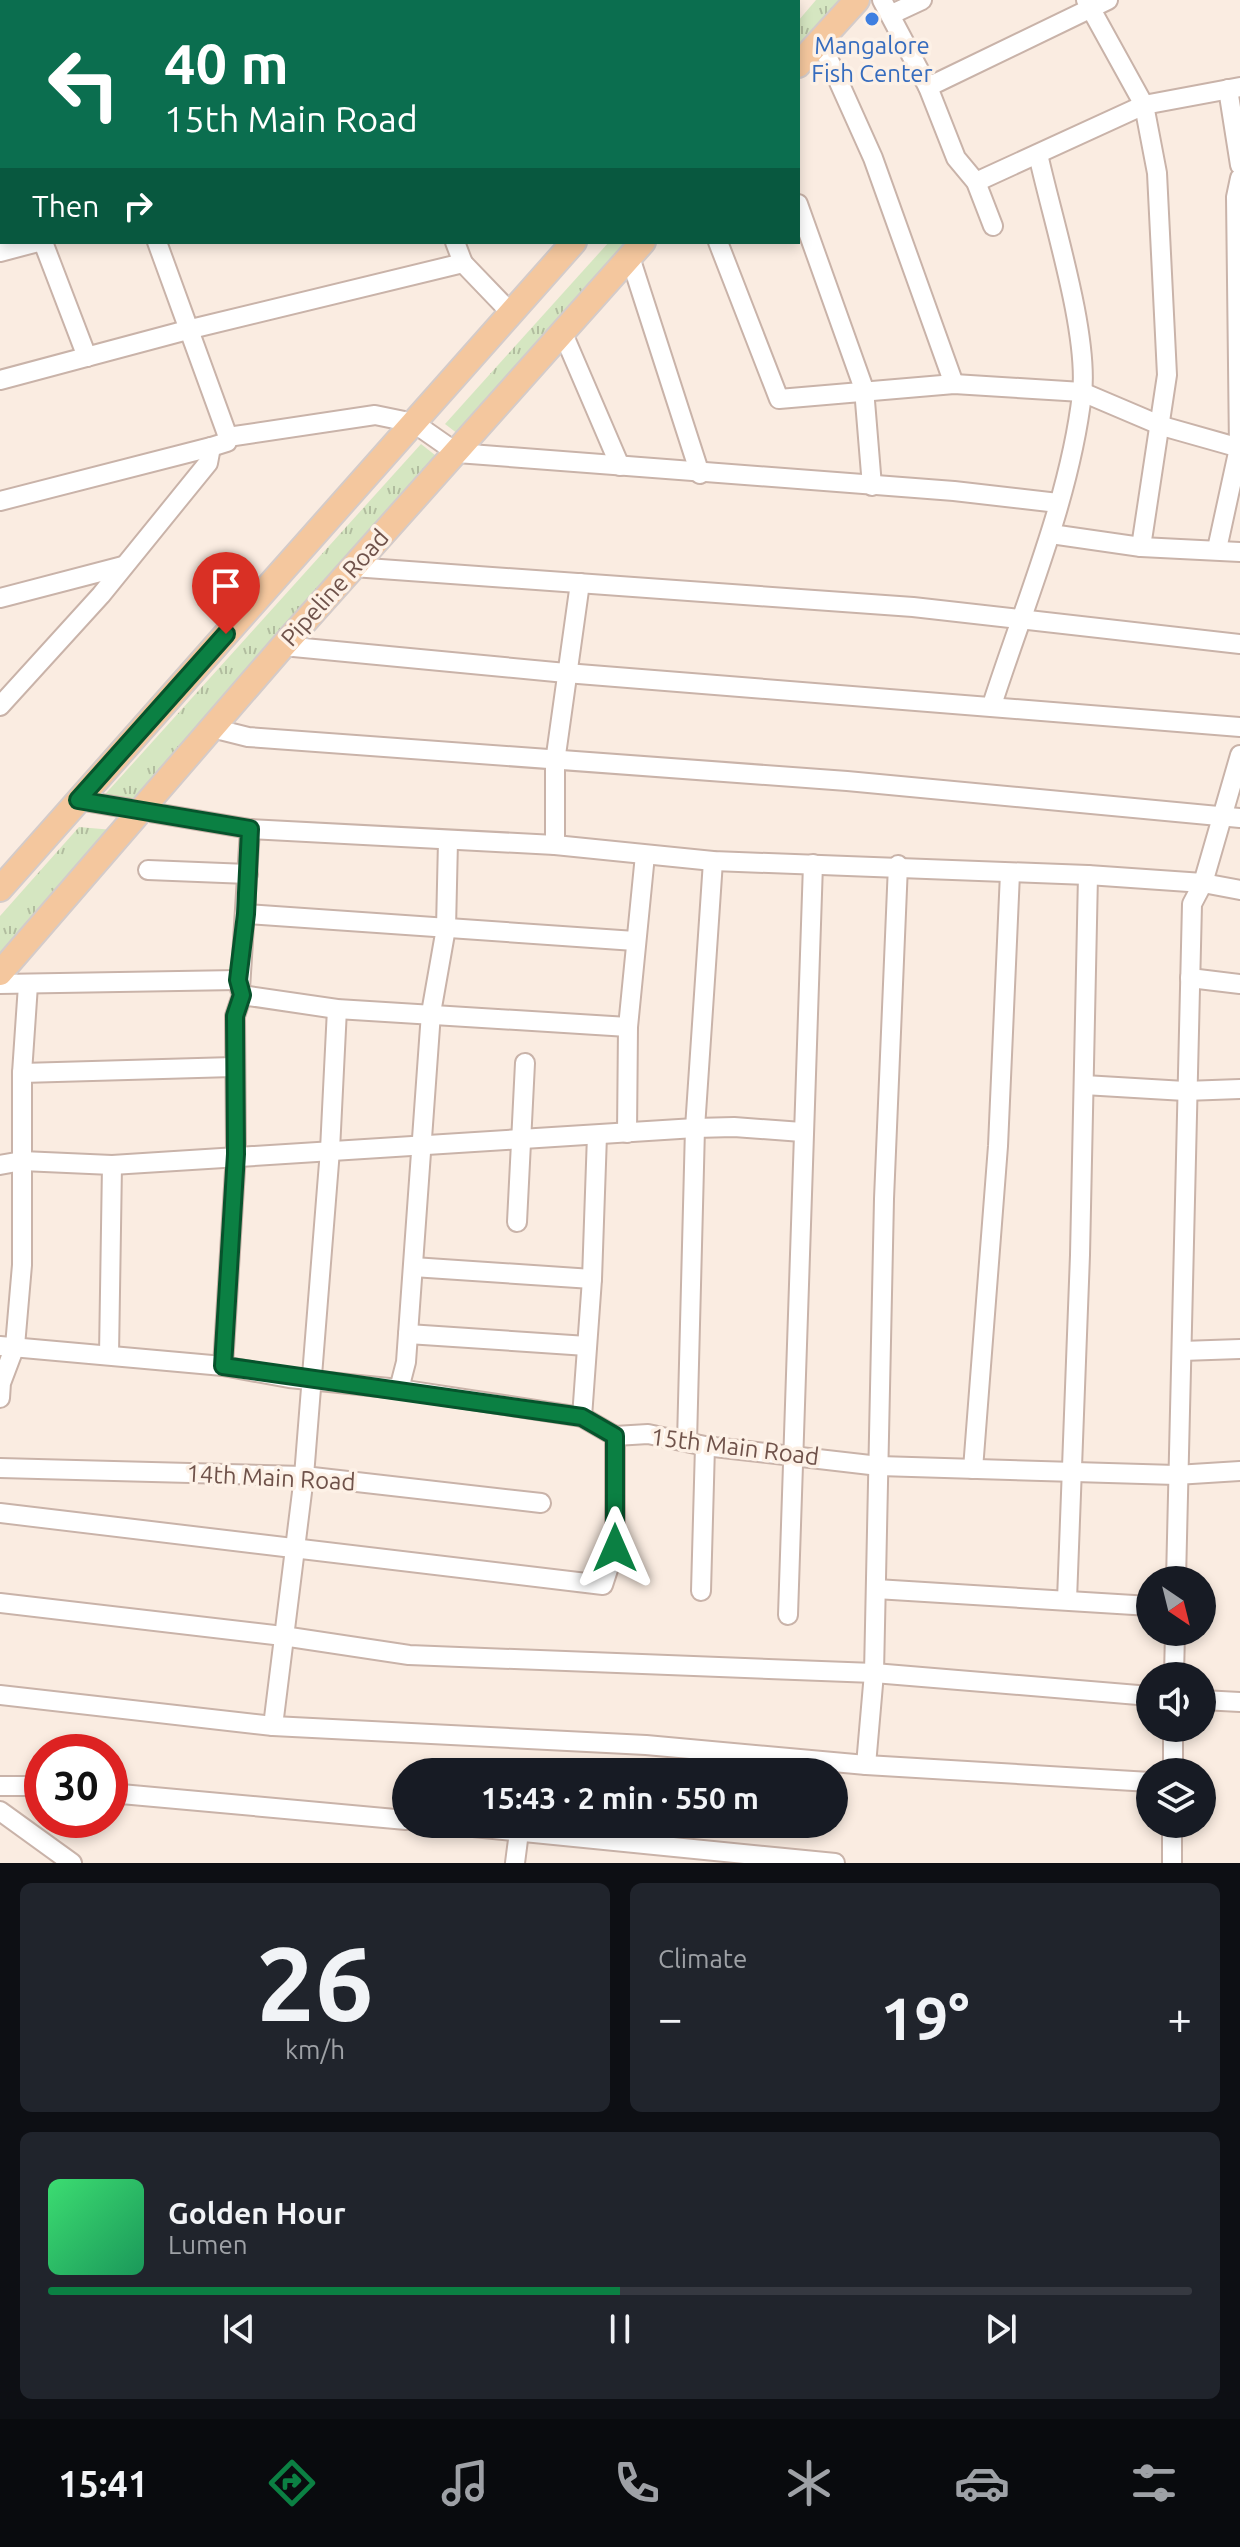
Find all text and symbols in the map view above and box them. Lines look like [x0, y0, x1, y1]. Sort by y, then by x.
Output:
marker: Mangalore Fish Center [863, 10, 881, 28]
icon: left [32, 32, 136, 136]
text: 40 m [164, 32, 289, 95]
place label: Mangalore Fish Center [811, 32, 933, 87]
text: 15th Main Road [164, 98, 418, 139]
icon: right [116, 184, 160, 228]
text: Then [32, 189, 100, 223]
street label: Pipeline Road [275, 524, 394, 651]
pin [192, 552, 260, 634]
icon: arrive [204, 564, 248, 608]
street label: 15th Main Road [649, 1423, 821, 1470]
street label: 14th Main Road [186, 1460, 356, 1495]
position arrow [573, 1506, 657, 1590]
north arrow [1136, 1566, 1216, 1646]
map controls [1136, 1566, 1216, 1838]
button: sound [1136, 1662, 1216, 1742]
speed limit sign: 30 [24, 1734, 128, 1838]
button: layers [1136, 1758, 1216, 1838]
text: 15:43 · 2 min · 550 m [481, 1781, 759, 1815]
text: 26 [256, 1924, 374, 2041]
text: Climate [658, 1944, 747, 1973]
text: 19° [881, 1984, 969, 2051]
text: − [658, 1993, 683, 2042]
text: + [1167, 1993, 1192, 2042]
text: km/h [285, 2035, 345, 2064]
text: Golden Hour [168, 2196, 346, 2230]
text: Lumen [168, 2230, 248, 2259]
icon: previous [217, 2307, 261, 2351]
icon: pause [598, 2307, 642, 2351]
icon: next [979, 2307, 1023, 2351]
icon: directions [264, 2455, 320, 2511]
icon: music [437, 2455, 493, 2511]
icon: phone [609, 2455, 665, 2511]
icon: climate [781, 2455, 837, 2511]
icon: car [954, 2455, 1010, 2511]
icon: filters [1126, 2455, 1182, 2511]
text: 15:41 [58, 2463, 148, 2504]

